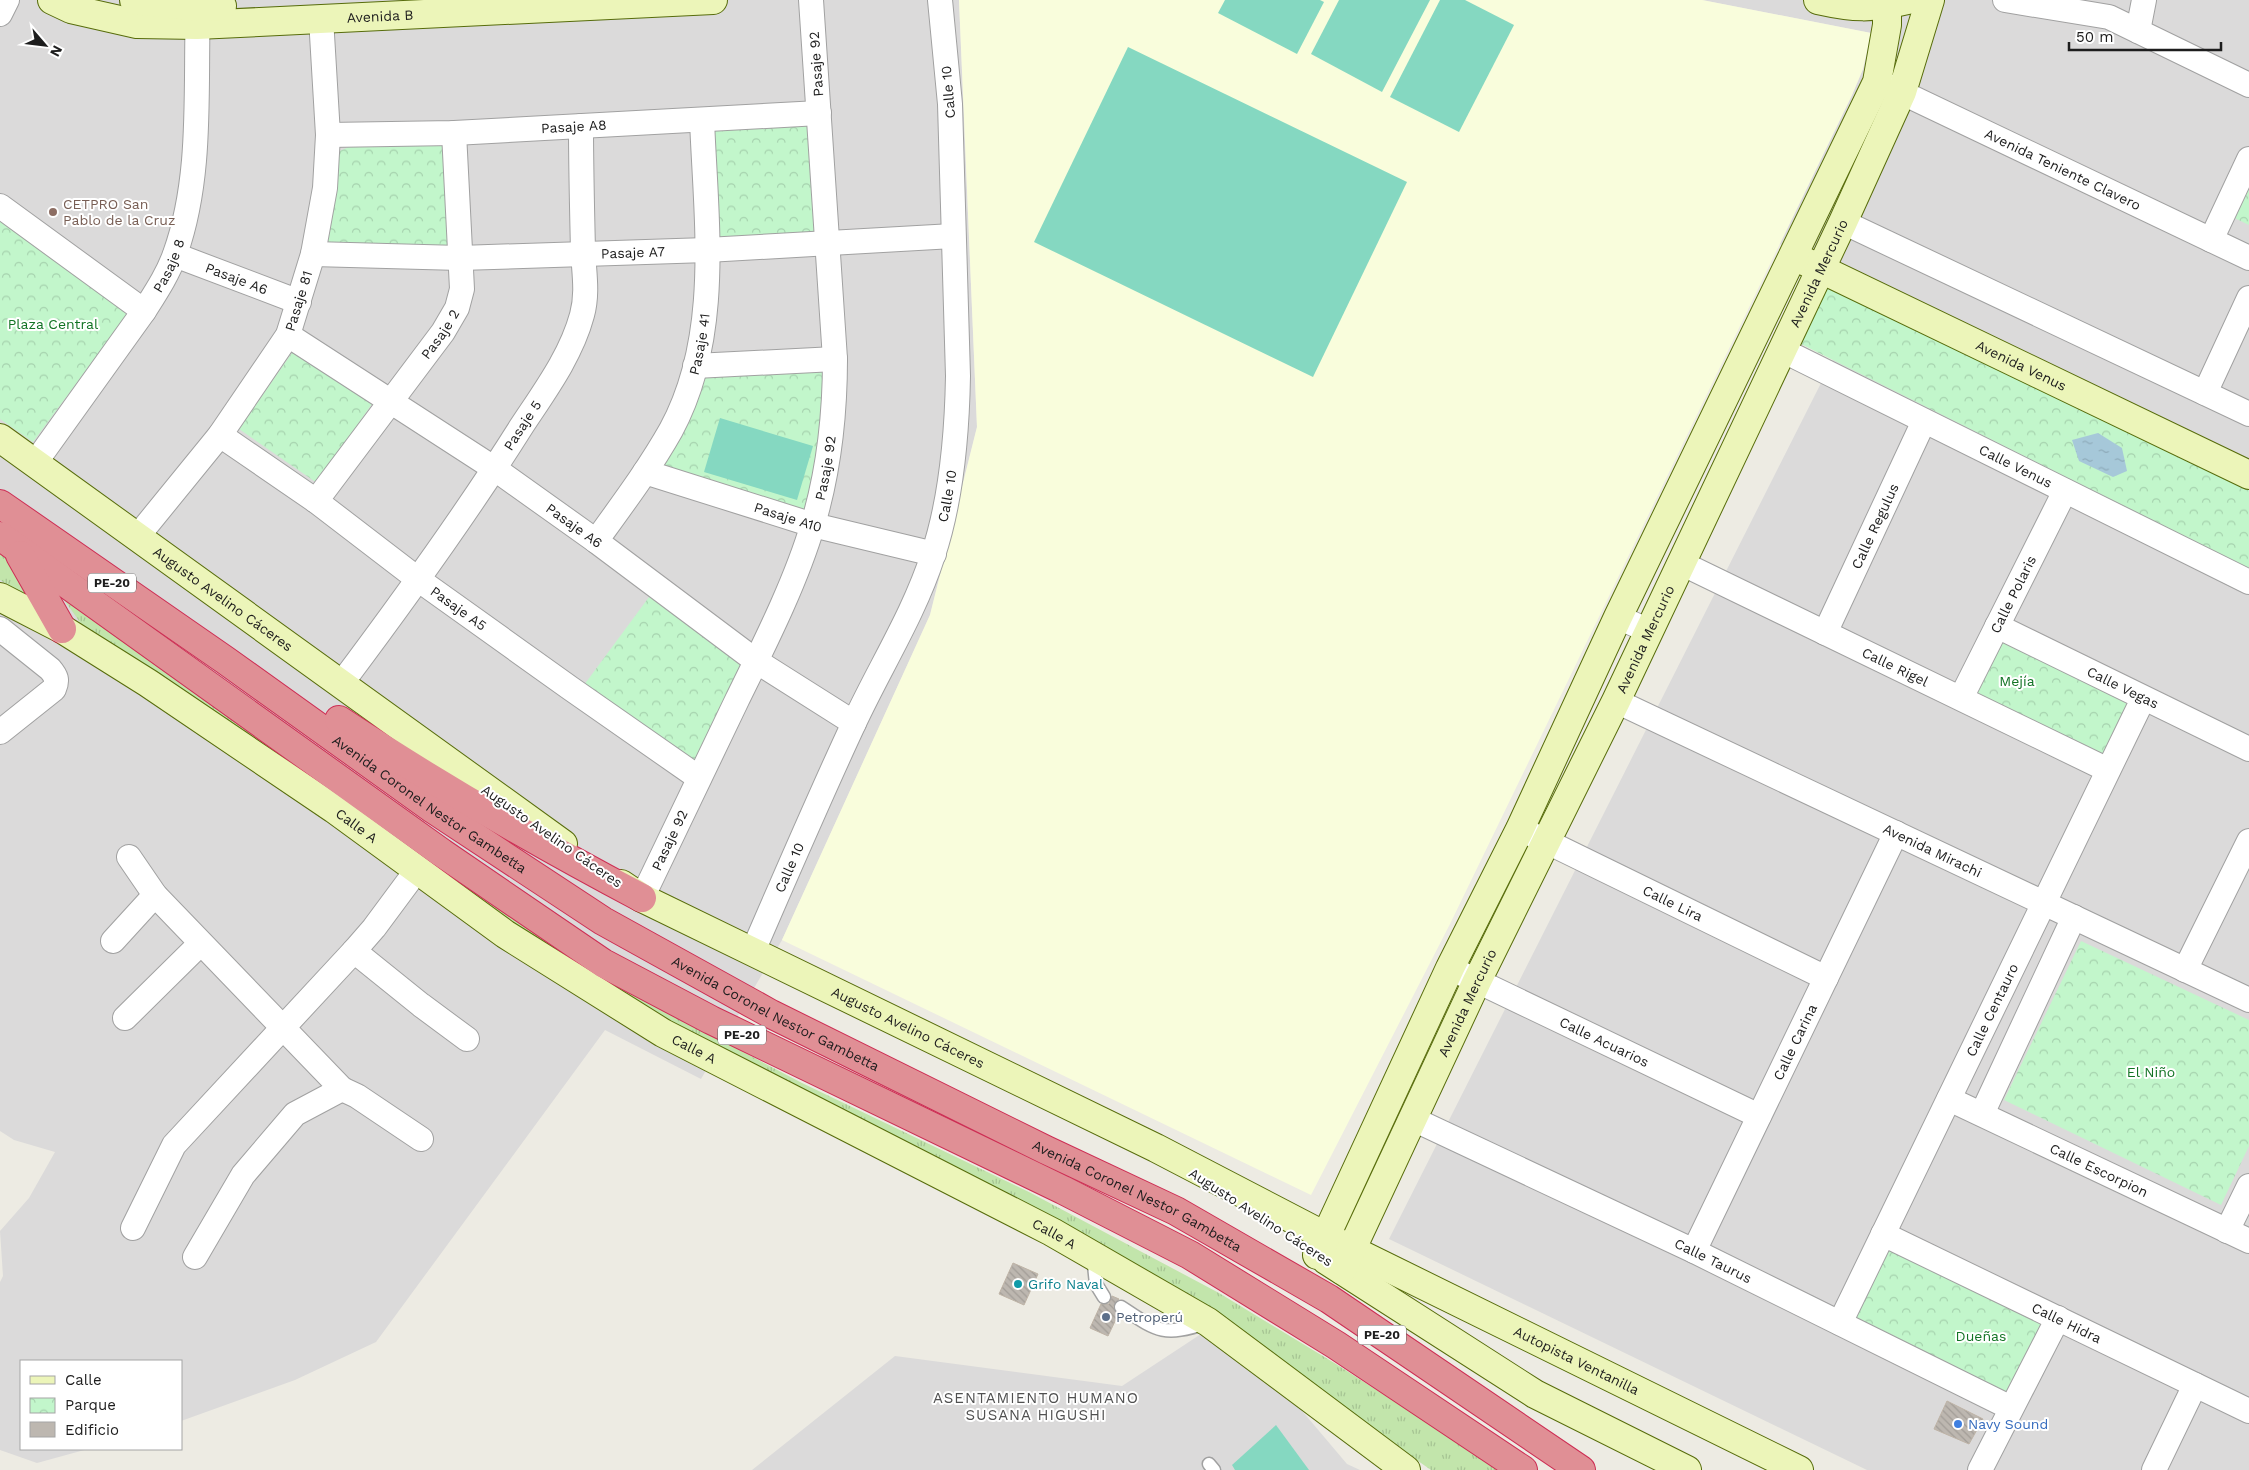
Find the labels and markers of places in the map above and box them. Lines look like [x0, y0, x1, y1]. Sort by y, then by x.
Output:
place label: CETPRO San Pablo de la Cruz [63, 196, 175, 228]
marker: CETPRO San Pablo de la Cruz [47, 206, 59, 218]
place label: Grifo Naval [1028, 1276, 1104, 1292]
marker: Grifo Naval [1012, 1278, 1024, 1290]
place label: Petroperú [1116, 1309, 1183, 1325]
marker: Petroperú [1100, 1311, 1112, 1323]
place label: Navy Sound [1968, 1416, 2048, 1432]
marker: Navy Sound [1952, 1418, 1964, 1430]

